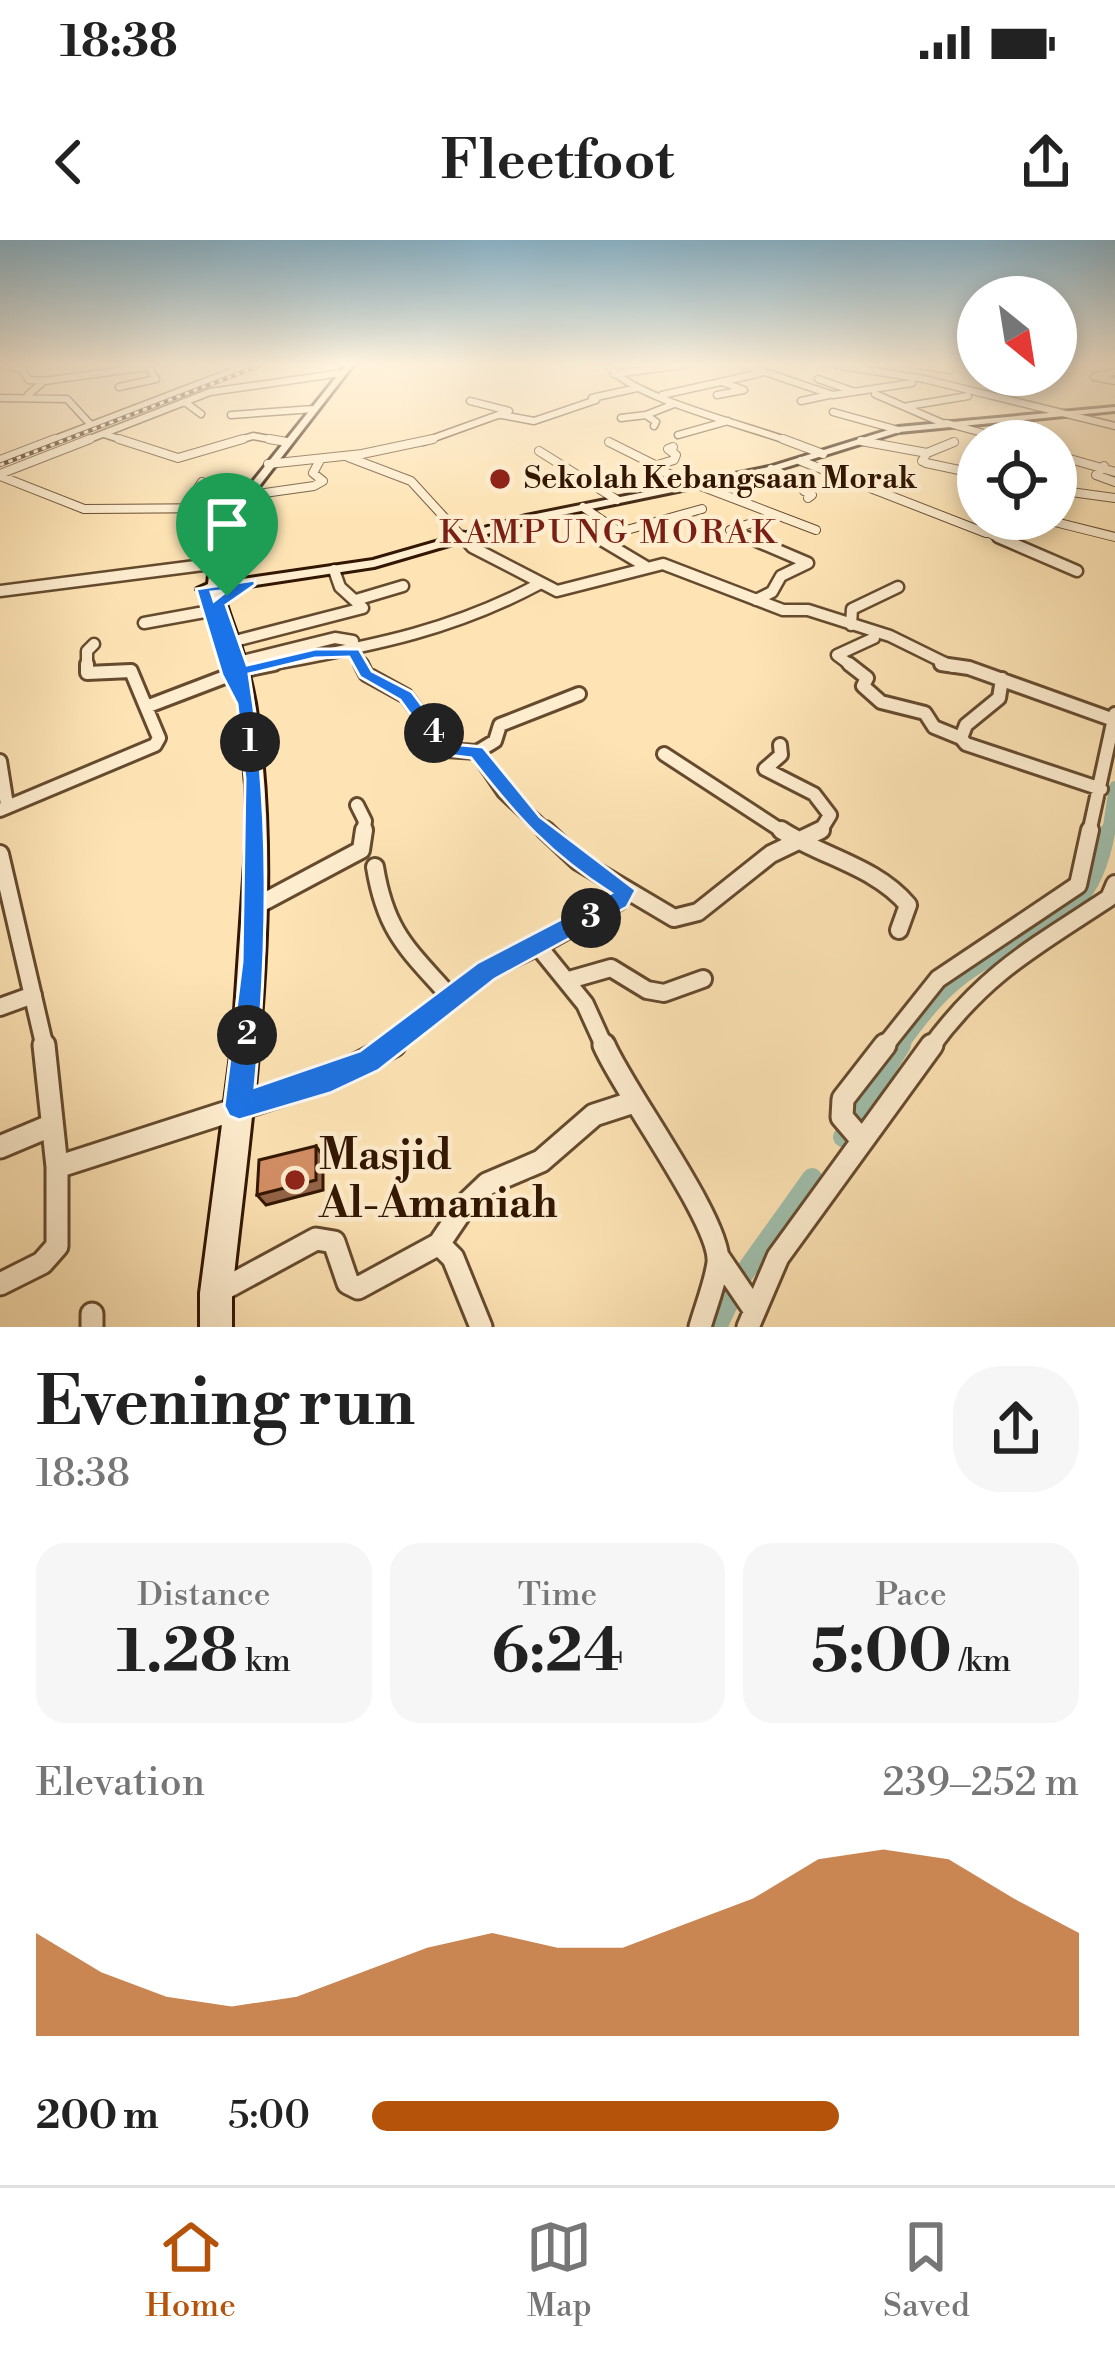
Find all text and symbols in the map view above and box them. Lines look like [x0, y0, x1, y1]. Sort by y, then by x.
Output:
text: 18:38 [60, 14, 178, 71]
text: Fleetfoot [441, 128, 674, 196]
icon: back [36, 129, 102, 195]
icon: share [1013, 129, 1079, 195]
north arrow [957, 276, 1077, 396]
map controls [957, 276, 1077, 540]
button: locate [957, 420, 1077, 540]
place label: Sekolah Kebangsaan Morak [524, 460, 917, 498]
marker: Sekolah Kebangsaan Morak [487, 466, 513, 492]
pin [176, 473, 278, 596]
icon: arrive [194, 491, 260, 557]
district label: KAMPUNG MORAK [439, 513, 779, 554]
pin: 4 [404, 703, 464, 763]
pin: 1 [220, 712, 280, 772]
text: 4 [423, 712, 445, 753]
text: 1 [242, 721, 258, 762]
pin: 3 [561, 888, 621, 948]
text: 3 [581, 897, 601, 938]
pin: 2 [217, 1005, 277, 1065]
text: 2 [237, 1014, 257, 1055]
place label: Masjid Al-Amaniah [318, 1130, 558, 1231]
marker: Masjid Al-Amaniah [282, 1167, 308, 1193]
text: Evening run [36, 1363, 415, 1446]
button: share [953, 1366, 1079, 1492]
text: 18:38 [36, 1450, 130, 1499]
text: Distance [137, 1575, 270, 1616]
text: Time [518, 1575, 597, 1616]
text: Pace [876, 1575, 947, 1616]
text: 1.28 [117, 1616, 238, 1691]
text: 6:24 [491, 1616, 624, 1691]
text: 5:00 [811, 1616, 952, 1691]
text: km [238, 1641, 291, 1682]
text: /km [952, 1641, 1011, 1682]
text: Elevation [36, 1759, 205, 1808]
text: 239–252 m [882, 1759, 1079, 1808]
text: 200 m [36, 2092, 159, 2141]
text: 5:00 [228, 2092, 310, 2141]
tab: Home [145, 2214, 236, 2327]
tab: Map [526, 2214, 592, 2327]
tab: Saved [883, 2214, 970, 2327]

